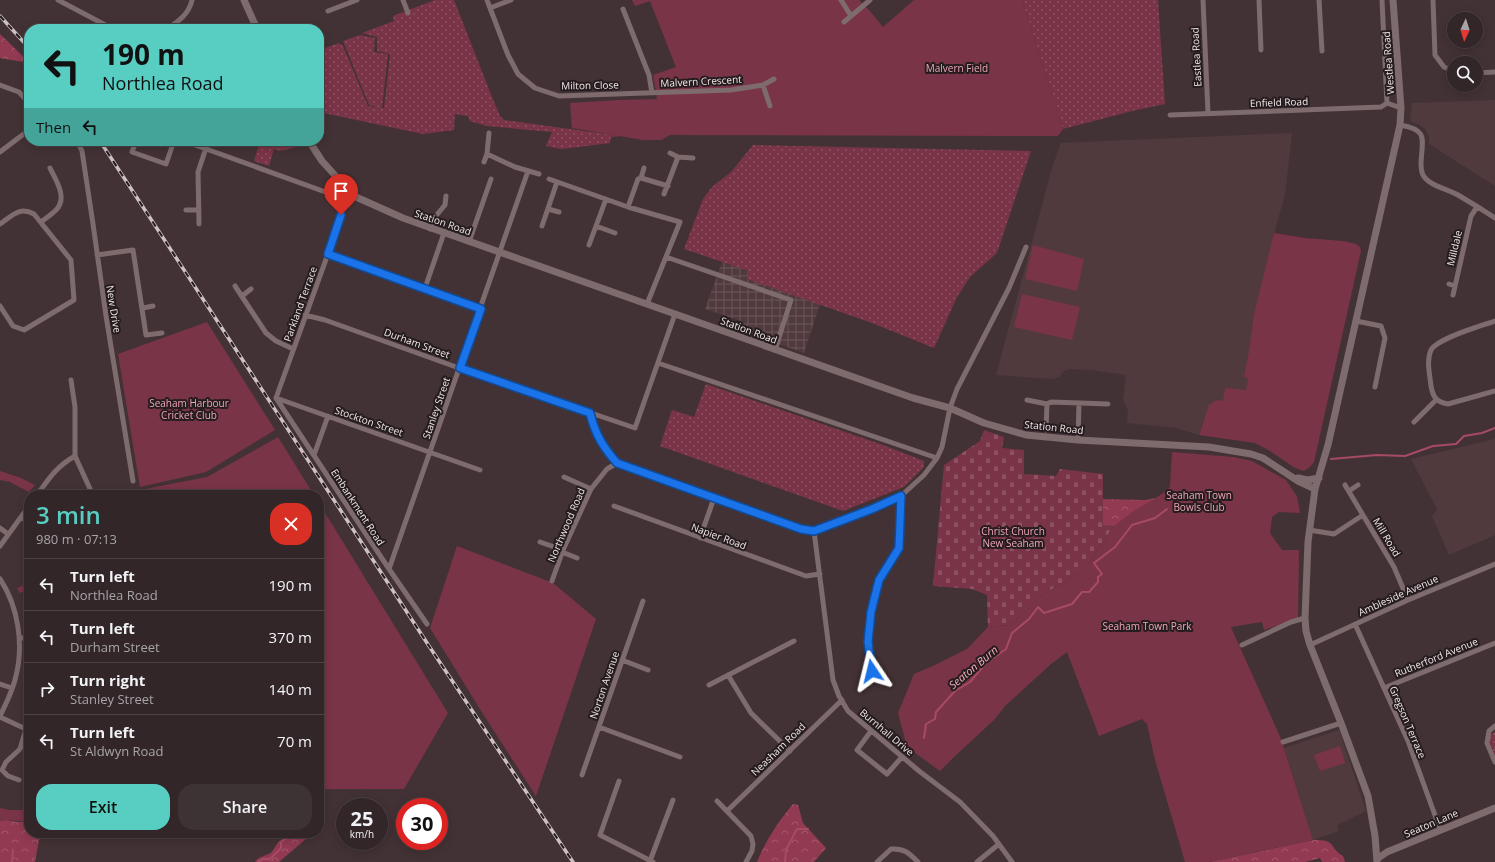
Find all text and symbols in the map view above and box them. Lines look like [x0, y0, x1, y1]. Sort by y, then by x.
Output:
north arrow [1447, 12, 1483, 48]
map controls [1447, 12, 1483, 92]
street label: Eastlea Road [1187, 27, 1205, 87]
street label: Westlea Road [1379, 31, 1397, 95]
text: 190 m [102, 35, 185, 73]
icon: left [36, 40, 88, 92]
button: search [1447, 56, 1483, 92]
park label: Malvern Field [926, 61, 988, 75]
text: Northlea Road [102, 71, 223, 95]
street label: Malvern Crescent [660, 72, 742, 90]
street label: Milton Close [561, 77, 619, 93]
street label: Enfield Road [1250, 94, 1308, 110]
icon: left [79, 116, 101, 138]
text: Then [36, 117, 71, 137]
pin [324, 174, 358, 215]
icon: arrive [330, 180, 352, 202]
street label: Station Road [413, 206, 473, 238]
street label: Milldale [1443, 228, 1465, 267]
street label: Parkland Terrace [280, 264, 320, 344]
street label: New Drive [103, 284, 125, 334]
street label: Station Road [719, 313, 779, 347]
street label: Durham Street [382, 325, 452, 362]
street label: Stanley Street [419, 375, 453, 441]
park label: Seaham Harbour Cricket Club [149, 396, 229, 422]
street label: Stockton Street [333, 403, 405, 439]
street label: Station Road [1024, 417, 1084, 437]
street label: Embankment Road [328, 466, 388, 548]
street label: Northwood Road [544, 486, 588, 564]
park label: Seaham Town Bowls Club [1166, 488, 1232, 514]
text: 3 min [36, 498, 101, 531]
button: close [270, 503, 312, 545]
street label: Mill Road [1370, 515, 1404, 559]
street label: Napier Road [689, 520, 749, 552]
park label: Christ Church New Seaham [981, 524, 1045, 550]
text: 980 m · 07:13 [36, 530, 117, 548]
text: Turn left [70, 566, 135, 586]
street label: Ambleside Avenue [1356, 571, 1441, 619]
icon: left [36, 574, 58, 596]
text: 190 m [268, 575, 312, 595]
text: Northlea Road [70, 586, 158, 604]
text: Turn left [70, 618, 135, 638]
park label: Seaham Town Park [1102, 619, 1192, 633]
icon: left [36, 626, 58, 648]
text: 370 m [268, 627, 312, 647]
street label: Rutherford Avenue [1392, 634, 1480, 680]
text: Durham Street [70, 638, 160, 656]
water label: Seaton Burn [945, 642, 1001, 692]
street label: Norton Avenue [586, 649, 622, 721]
position arrow [851, 650, 893, 692]
text: Turn right [70, 670, 145, 690]
icon: right [36, 678, 58, 700]
text: 140 m [268, 679, 312, 699]
street label: Gregson Terrace [1386, 684, 1430, 761]
text: Stanley Street [70, 690, 154, 708]
street label: Burnhall Drive [857, 705, 917, 759]
street label: Neasham Road [748, 719, 808, 779]
text: Turn left [70, 722, 135, 742]
icon: left [36, 730, 58, 752]
text: 70 m [277, 731, 312, 751]
text: St Aldwyn Road [70, 742, 164, 760]
button: Exit [36, 784, 170, 830]
button: Share [178, 784, 312, 830]
speed limit sign: 30 [396, 798, 448, 850]
text: 25 [351, 805, 373, 832]
street label: Seaton Lane [1402, 805, 1461, 841]
text: km/h [350, 827, 374, 841]

